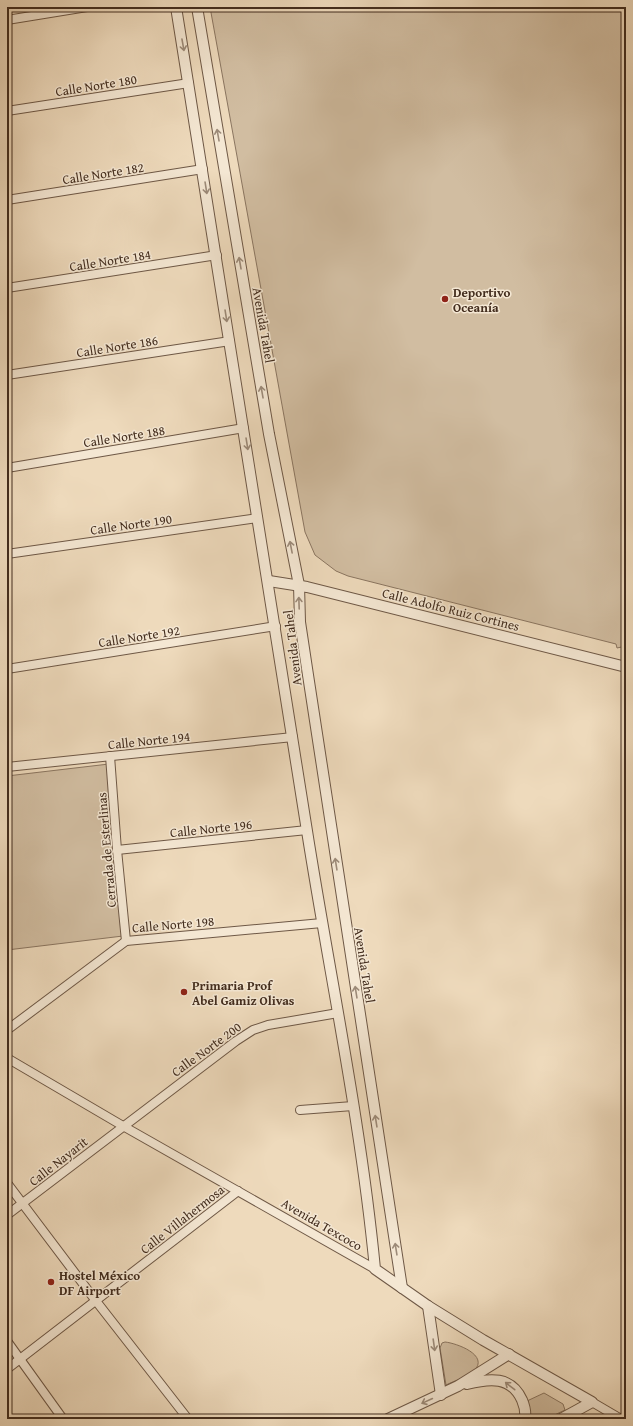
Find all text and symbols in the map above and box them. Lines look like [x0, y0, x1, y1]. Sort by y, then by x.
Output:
one-way arrow [179, 39, 187, 52]
street label: Calle Norte 180 [54, 70, 138, 101]
one-way arrow [214, 129, 222, 142]
street label: Calle Norte 182 [61, 158, 145, 189]
one-way arrow [202, 181, 210, 194]
street label: Calle Norte 184 [68, 245, 152, 276]
one-way arrow [236, 257, 244, 270]
place label: Deportivo Oceanía [453, 283, 510, 317]
street label: Avenida Tahel [248, 286, 280, 365]
marker: Deportivo Oceanía [440, 294, 450, 304]
one-way arrow [222, 309, 230, 322]
street label: Calle Norte 186 [75, 331, 159, 362]
one-way arrow [258, 385, 266, 398]
street label: Calle Norte 188 [82, 421, 166, 452]
one-way arrow [243, 437, 251, 450]
street label: Calle Norte 190 [89, 509, 173, 540]
one-way arrow [287, 541, 295, 554]
street label: Calle Adolfo Ruiz Cortines [380, 583, 521, 636]
one-way arrow [296, 597, 303, 610]
street label: Avenida Tahel [278, 609, 307, 687]
street label: Calle Norte 192 [97, 621, 181, 652]
street label: Calle Norte 194 [107, 727, 191, 754]
street label: Cerrada de Esterlinas [92, 792, 121, 908]
street label: Calle Norte 196 [169, 815, 253, 842]
one-way arrow [332, 858, 340, 871]
street label: Calle Norte 198 [131, 911, 215, 938]
street label: Avenida Tahel [349, 926, 380, 1005]
place label: Primaria Prof Abel Gamiz Olivas [192, 976, 295, 1010]
one-way arrow [352, 986, 360, 999]
marker: Primaria Prof Abel Gamiz Olivas [179, 987, 189, 997]
street label: Calle Norte 200 [167, 1018, 245, 1081]
one-way arrow [372, 1115, 380, 1128]
street label: Calle Nayarit [25, 1132, 92, 1190]
street label: Calle Villahermosa [136, 1180, 229, 1258]
street label: Avenida Texcoco [278, 1194, 366, 1255]
one-way arrow [392, 1243, 400, 1256]
place label: Hostel México DF Airport [59, 1266, 140, 1300]
marker: Hostel México DF Airport [46, 1277, 56, 1287]
one-way arrow [430, 1338, 438, 1351]
one-way arrow [505, 1381, 515, 1390]
one-way arrow [421, 1398, 433, 1405]

